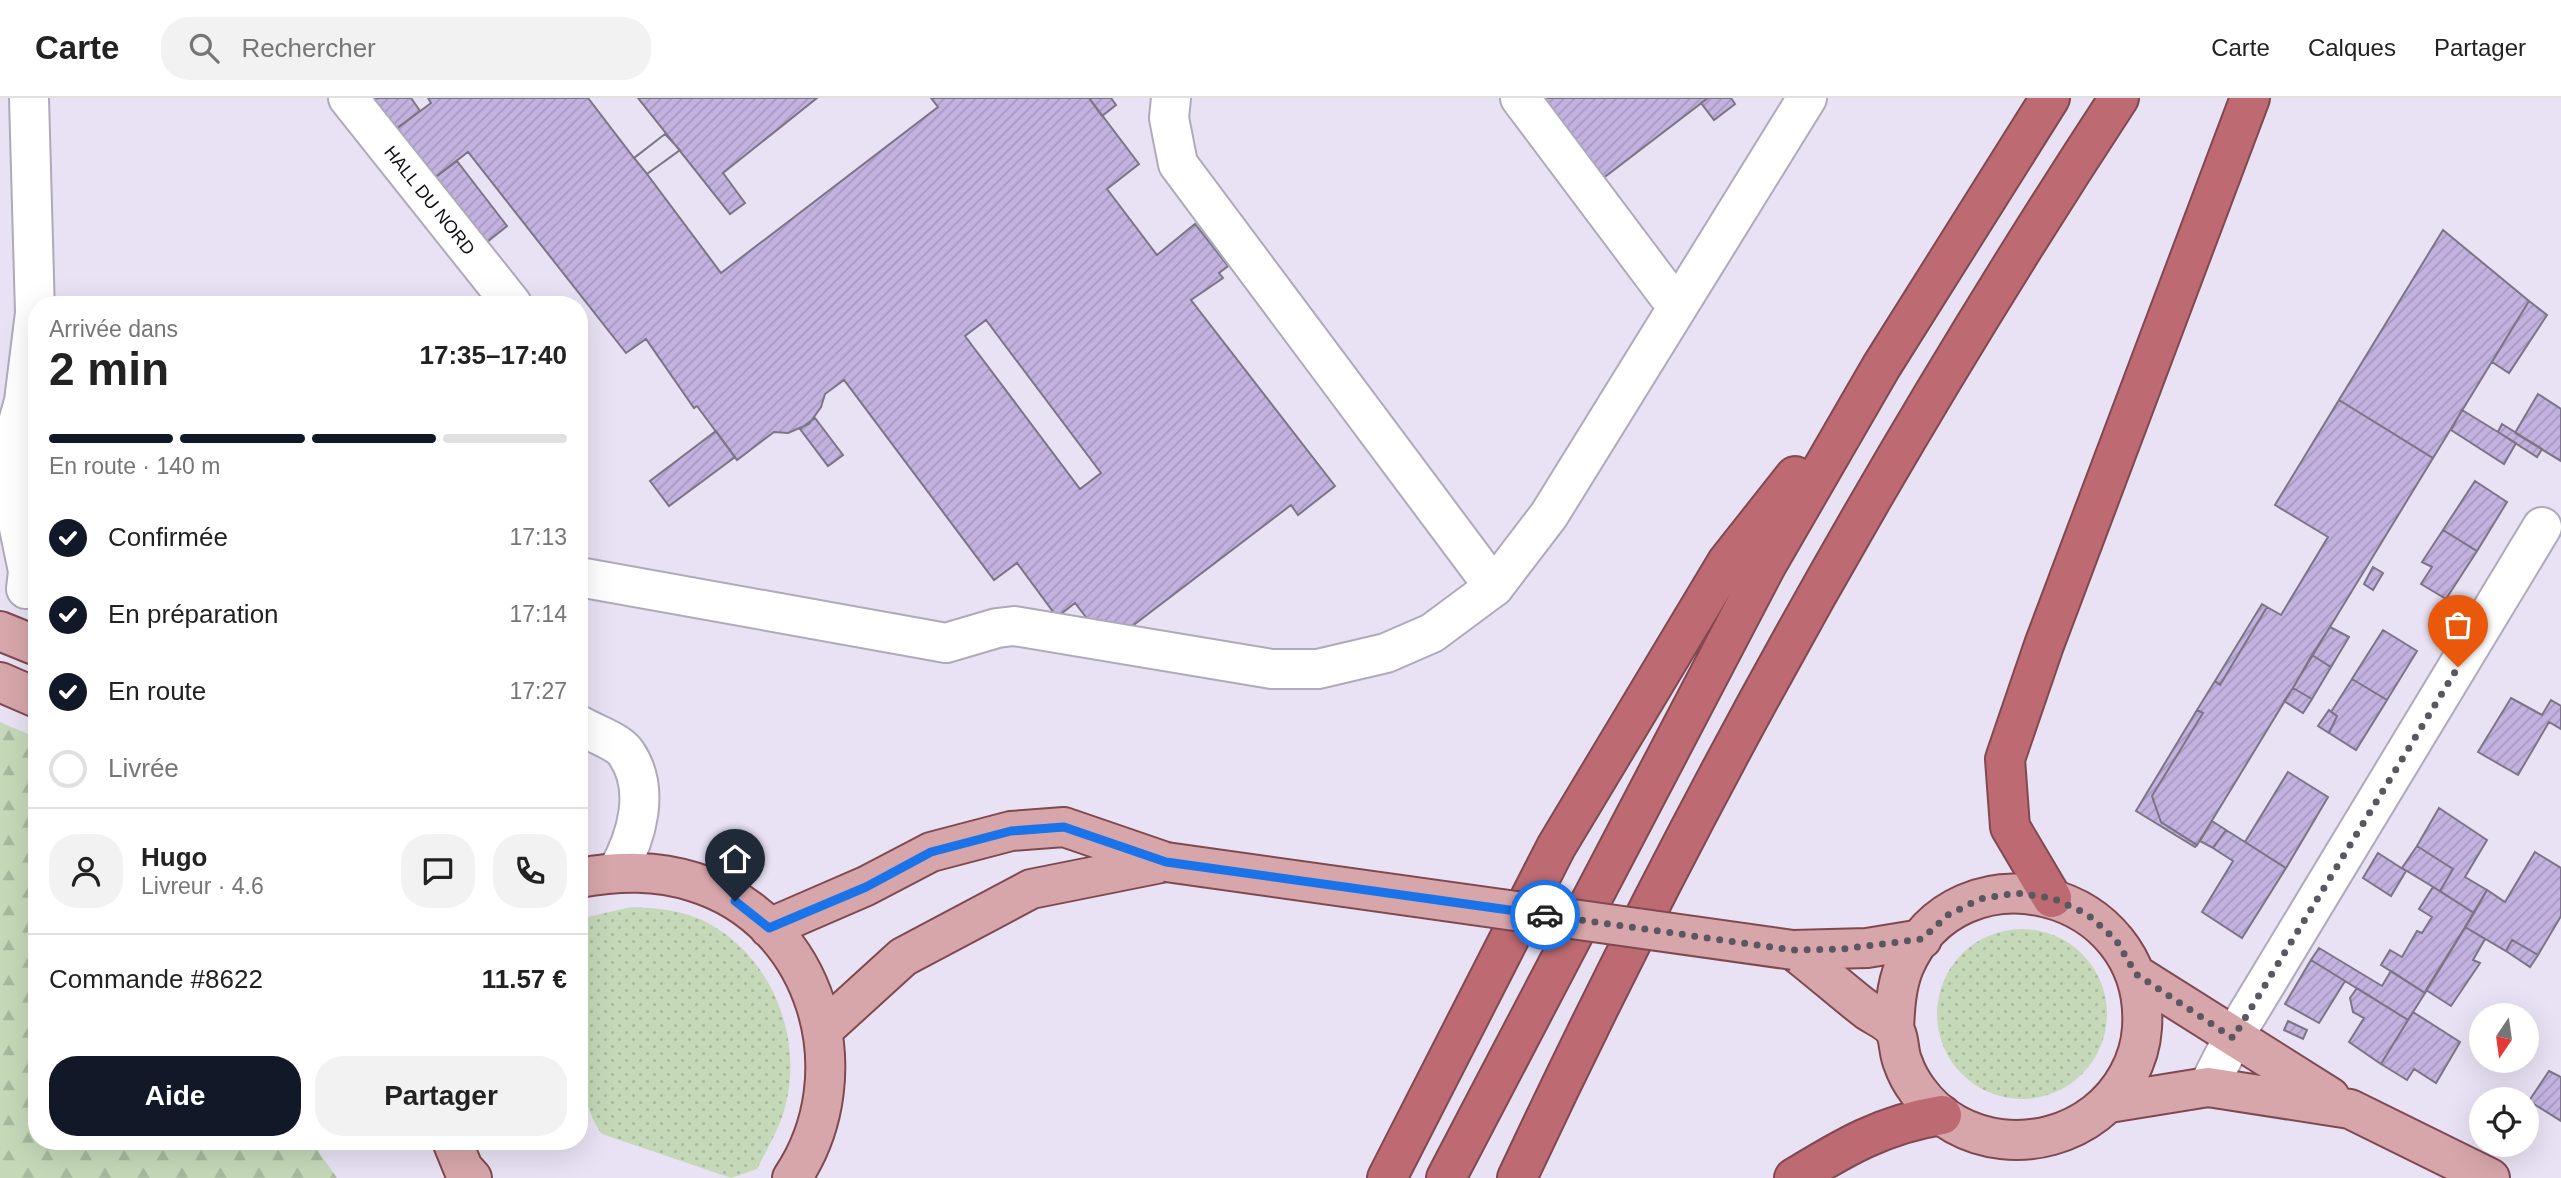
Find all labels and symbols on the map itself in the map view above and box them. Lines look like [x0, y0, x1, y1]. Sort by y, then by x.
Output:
street label: HALL DU NORD [380, 142, 479, 259]
pin [2428, 595, 2488, 667]
pin [705, 829, 765, 901]
courier [1510, 880, 1580, 950]
north arrow [2469, 1003, 2539, 1073]

